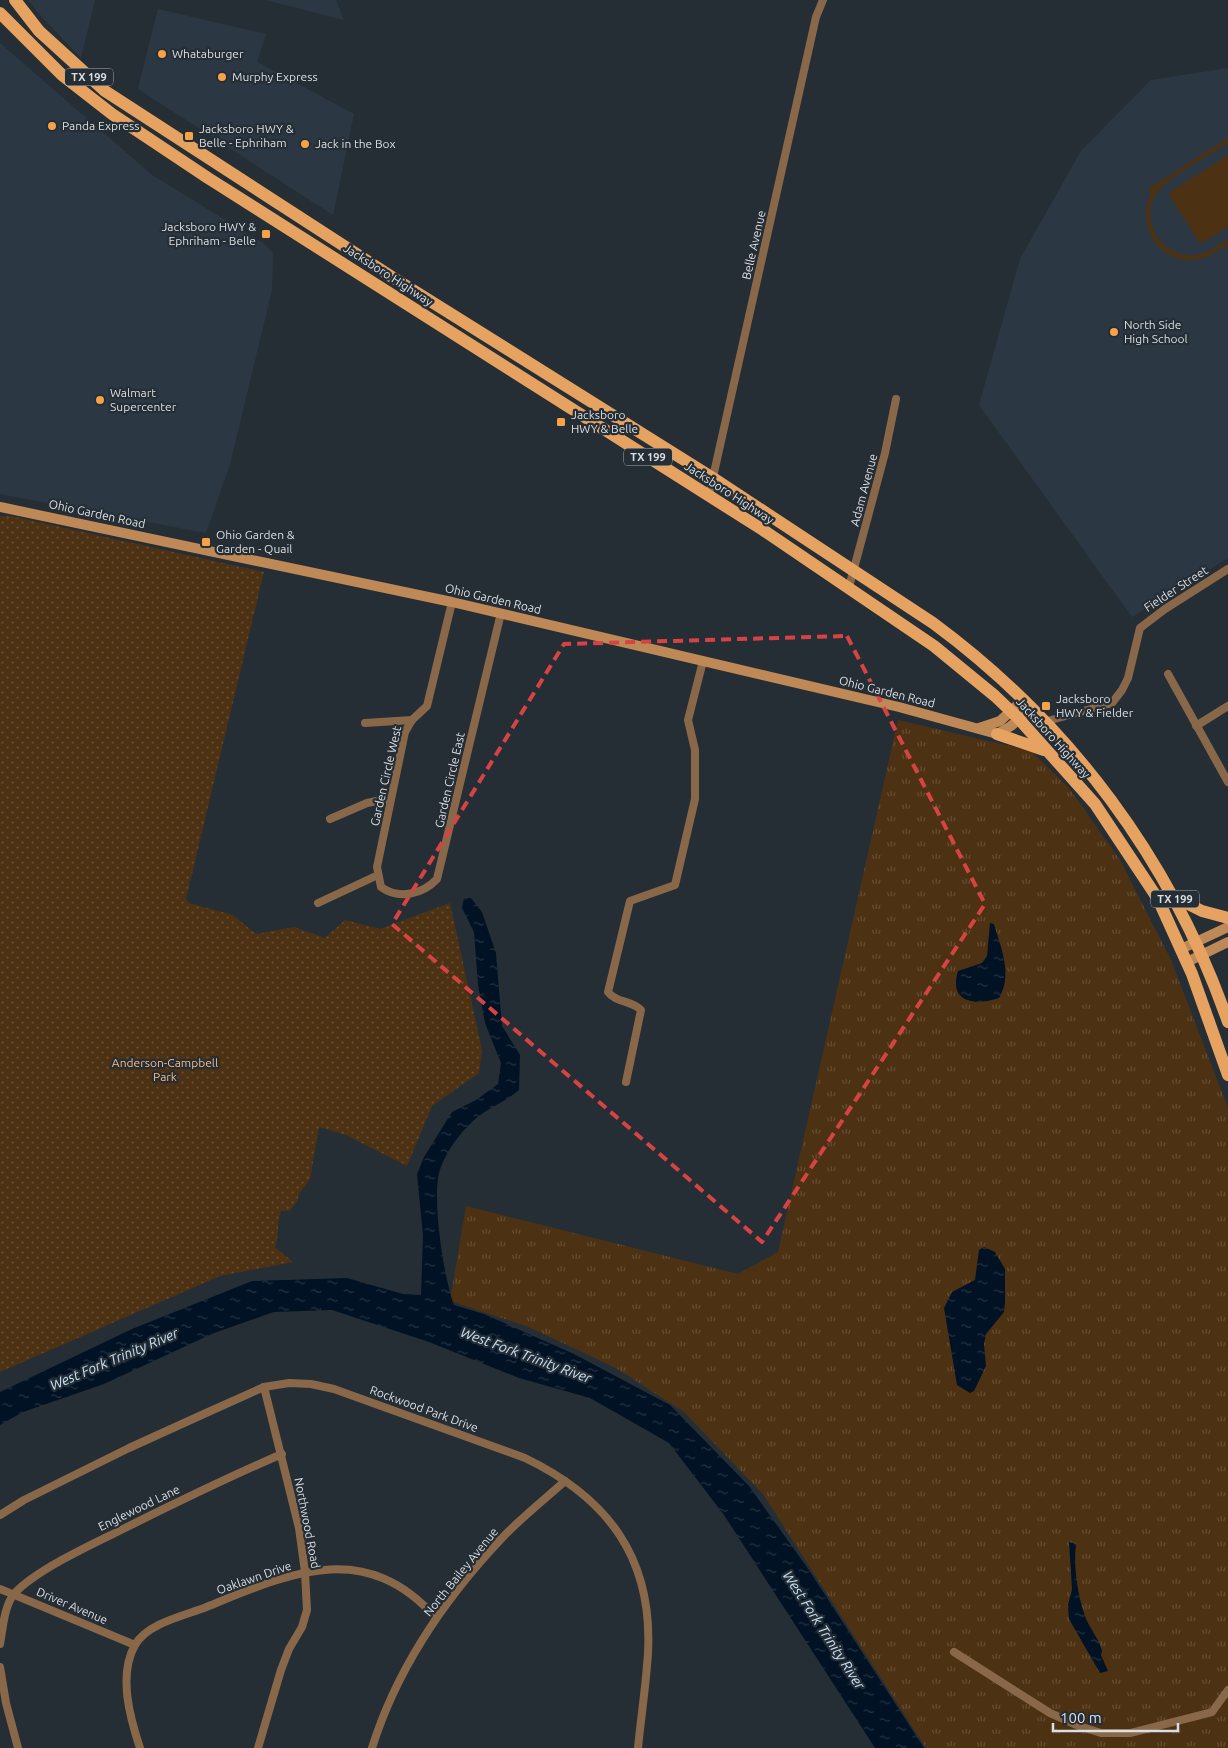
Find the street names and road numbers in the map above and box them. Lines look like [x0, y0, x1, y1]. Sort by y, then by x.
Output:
road number: TX 199 [65, 68, 113, 86]
street label: Belle Avenue [739, 209, 768, 281]
street label: Jacksboro Highway [341, 241, 435, 308]
road number: TX 199 [624, 448, 672, 466]
street label: Adam Avenue [848, 452, 879, 528]
street label: Jacksboro Highway [682, 459, 776, 526]
street label: Ohio Garden Road [48, 497, 147, 530]
street label: Fielder Street [1141, 563, 1210, 614]
street label: Ohio Garden Road [444, 581, 543, 616]
street label: Ohio Garden Road [838, 673, 936, 710]
street label: Jacksboro Highway [1014, 695, 1093, 781]
street label: Garden Circle West [368, 724, 403, 827]
street label: Garden Circle East [432, 731, 467, 829]
road number: TX 199 [1151, 891, 1199, 908]
street label: Rockwood Park Drive [368, 1383, 480, 1434]
street label: Northwood Road [292, 1476, 323, 1570]
street label: Englewood Lane [96, 1482, 182, 1533]
street label: North Bailey Avenue [421, 1525, 500, 1618]
street label: Oaklawn Drive [215, 1559, 293, 1596]
street label: Driver Avenue [35, 1585, 110, 1626]

